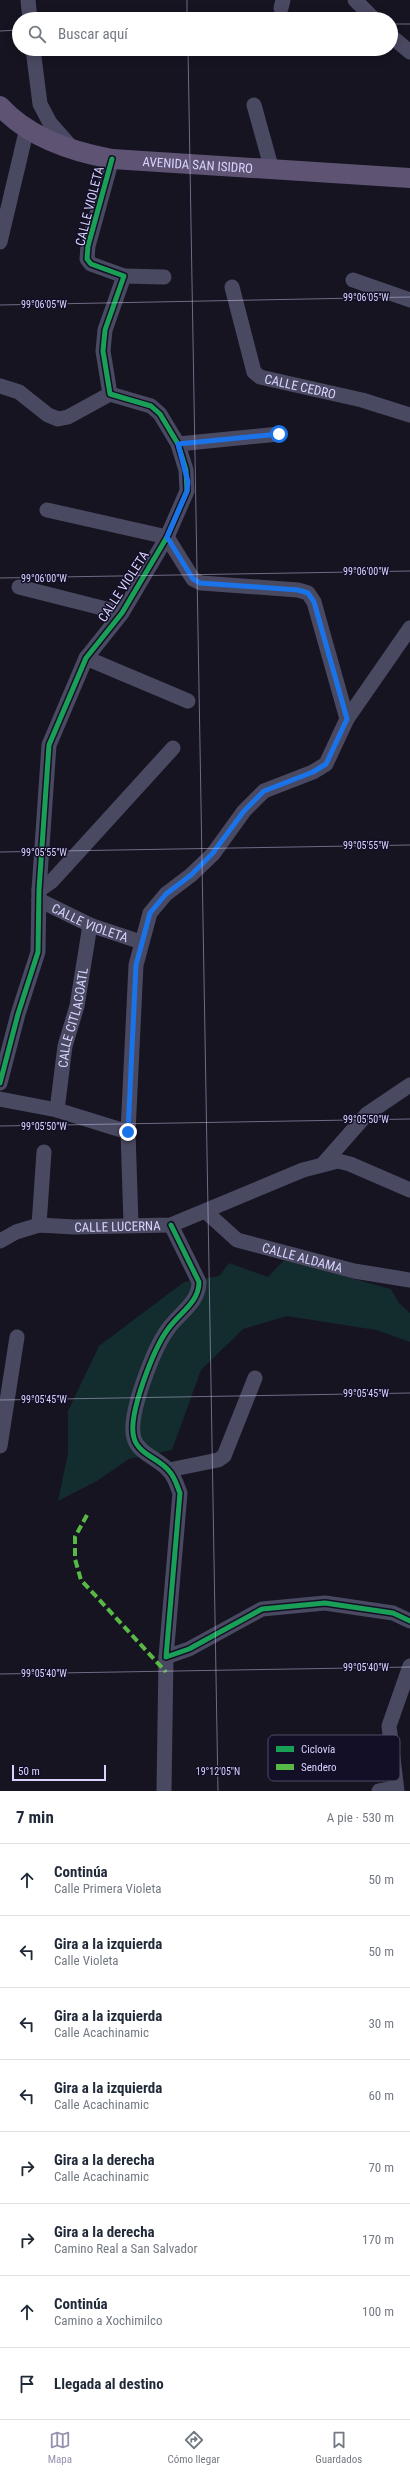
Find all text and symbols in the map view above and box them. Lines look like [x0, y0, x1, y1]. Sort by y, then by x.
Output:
search box [12, 12, 398, 56]
icon: search [26, 23, 48, 45]
text: Buscar aquí [58, 25, 128, 43]
street label: AVENIDA SAN ISIDRO [142, 154, 254, 176]
street label: CALLE VIOLETA [72, 164, 107, 248]
text: 99°06'05"W [343, 292, 389, 303]
text: 99°06'05"W [21, 299, 67, 310]
street label: CALLE CEDRO [263, 371, 338, 402]
route start [270, 425, 288, 443]
street label: CALLE VIOLETA [95, 548, 152, 625]
text: 99°06'00"W [343, 566, 389, 577]
text: 99°06'00"W [21, 573, 67, 584]
text: 99°05'55"W [343, 840, 389, 851]
text: 99°05'55"W [21, 847, 67, 858]
street label: CALLE VIOLETA [49, 900, 131, 945]
street label: CALLE CITLACOATL [55, 966, 91, 1069]
text: 99°05'50"W [343, 1114, 389, 1125]
text: 99°05'50"W [21, 1121, 67, 1132]
route end [119, 1123, 137, 1141]
street label: CALLE LUCERNA [74, 1218, 161, 1235]
street label: CALLE ALDAMA [261, 1240, 345, 1276]
text: 99°05'45"W [343, 1388, 389, 1399]
text: 99°05'45"W [21, 1394, 67, 1405]
text: 99°05'40"W [343, 1662, 389, 1673]
text: 99°05'40"W [21, 1668, 67, 1679]
legend [268, 1735, 400, 1781]
text: Ciclovía [301, 1743, 335, 1756]
text: Sendero [301, 1761, 337, 1774]
scale bar [12, 1763, 106, 1782]
text: 50 m [18, 1765, 40, 1778]
text: 19°12'05"N [196, 1766, 240, 1777]
text: 7 min [16, 1807, 54, 1827]
text: A pie · 530 m [327, 1810, 394, 1825]
text: Continúa [54, 1863, 108, 1881]
icon: ahead [16, 1869, 38, 1891]
text: 50 m [368, 1872, 394, 1887]
text: Calle Primera Violeta [54, 1881, 162, 1896]
text: Gira a la izquierda [54, 1935, 162, 1953]
icon: left [16, 1941, 38, 1963]
text: 50 m [368, 1944, 394, 1959]
text: Calle Violeta [54, 1953, 119, 1968]
text: Gira a la izquierda [54, 2007, 162, 2025]
icon: left [16, 2013, 38, 2035]
text: 30 m [368, 2016, 394, 2031]
text: Calle Acachinamic [54, 2025, 149, 2040]
text: Gira a la izquierda [54, 2079, 162, 2097]
icon: left [16, 2085, 38, 2107]
text: 60 m [368, 2088, 394, 2103]
text: Calle Acachinamic [54, 2097, 149, 2112]
text: Gira a la derecha [54, 2151, 155, 2169]
icon: right [16, 2157, 38, 2179]
text: 70 m [368, 2160, 394, 2175]
text: Calle Acachinamic [54, 2169, 149, 2184]
text: Gira a la derecha [54, 2223, 155, 2241]
icon: right [16, 2229, 38, 2251]
text: 170 m [362, 2232, 394, 2247]
text: Camino Real a San Salvador [54, 2241, 197, 2256]
text: Continúa [54, 2295, 108, 2313]
icon: ahead [16, 2301, 38, 2323]
text: 100 m [362, 2304, 394, 2319]
text: Camino a Xochimilco [54, 2313, 163, 2328]
icon: arrive [16, 2373, 38, 2395]
text: Llegada al destino [54, 2375, 164, 2393]
tab: Mapa [48, 2429, 72, 2466]
tab: Cómo llegar [167, 2429, 220, 2466]
tab: Guardados [315, 2429, 362, 2466]

